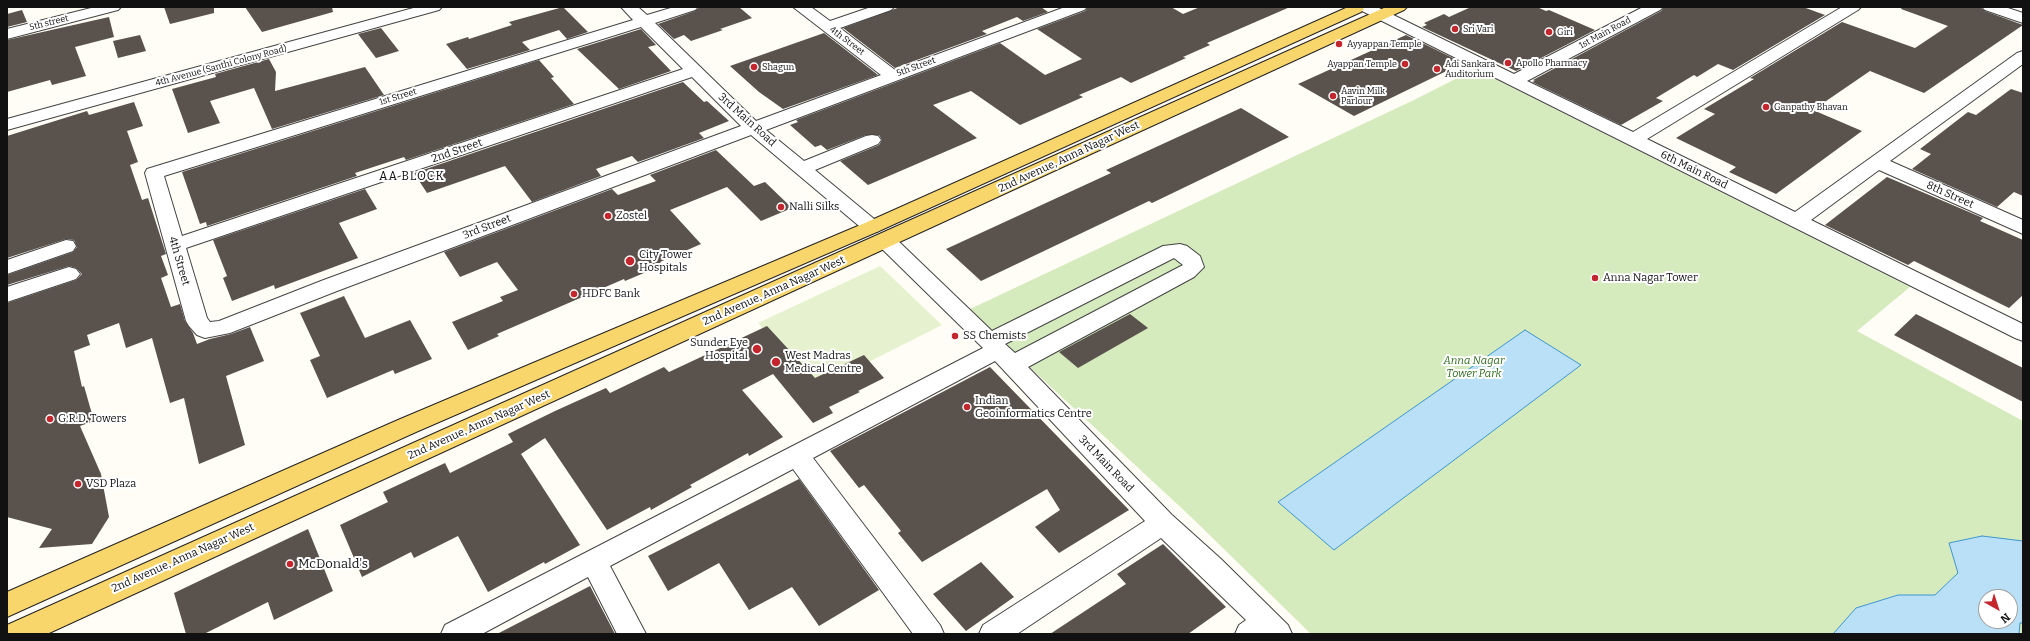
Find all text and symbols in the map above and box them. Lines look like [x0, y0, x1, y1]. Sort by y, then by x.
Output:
street label: 5th street [28, 13, 70, 33]
street label: 1st Main Road [1577, 15, 1633, 51]
street label: 4th Street [827, 24, 867, 58]
marker: Sri Vari [1450, 24, 1460, 34]
place label: Sri Vari [1463, 24, 1493, 34]
marker: Giri [1544, 27, 1554, 37]
place label: Giri [1557, 27, 1573, 37]
marker: Ayyappan Temple [1334, 39, 1344, 49]
place label: Ayyappan Temple [1347, 39, 1422, 49]
street label: 4th Avenue (Santhi Colony Road) [154, 43, 288, 89]
street label: 5th Street [895, 55, 937, 79]
marker: Apollo Pharmacy [1503, 58, 1513, 68]
place label: Apollo Pharmacy [1516, 58, 1587, 68]
place label: Ayappan Temple [1327, 59, 1397, 69]
marker: Ayappan Temple [1400, 59, 1410, 69]
place label: Adi Sankara Auditorium [1445, 59, 1495, 80]
marker: Shagun [749, 62, 759, 72]
place label: Shagun [762, 62, 794, 72]
marker: Adi Sankara Auditorium [1432, 64, 1442, 74]
street label: 1st Street [378, 86, 418, 108]
place label: Aavin Milk Parlour [1341, 86, 1385, 107]
street label: 3rd Main Road [715, 91, 779, 149]
marker: Aavin Milk Parlour [1328, 91, 1338, 101]
marker: Ganpathy Bhavan [1761, 102, 1771, 112]
place label: Ganpathy Bhavan [1774, 102, 1848, 112]
street label: 2nd Avenue, Anna Nagar West [996, 118, 1142, 196]
street label: 2nd Street [430, 136, 484, 166]
street label: 6th Main Road [1658, 148, 1730, 192]
district label: AA BLOCK [379, 170, 445, 184]
street label: 8th Street [1924, 179, 1976, 211]
place label: Nalli Silks [789, 200, 839, 214]
marker: Nalli Silks [776, 202, 786, 212]
place label: Zostel [616, 209, 647, 223]
marker: Zostel [603, 211, 613, 221]
street label: 3rd Street [461, 212, 513, 242]
street label: 4th Street [166, 235, 192, 287]
place label: City Tower Hospitals [639, 248, 692, 274]
street label: 2nd Avenue, Anna Nagar West [701, 254, 847, 328]
marker: City Tower Hospitals [624, 255, 636, 267]
place label: Anna Nagar Tower [1603, 271, 1698, 285]
marker: Anna Nagar Tower [1590, 273, 1600, 283]
place label: HDFC Bank [582, 287, 640, 301]
marker: HDFC Bank [569, 289, 579, 299]
place label: SS Chemists [963, 329, 1026, 343]
marker: SS Chemists [950, 331, 960, 341]
place label: Sunder Eye Hospital [690, 336, 748, 362]
marker: Sunder Eye Hospital [751, 343, 763, 355]
place label: West Madras Medical Centre [785, 349, 862, 375]
park label: Anna Nagar Tower Park [1444, 354, 1504, 380]
marker: West Madras Medical Centre [770, 356, 782, 368]
street label: 2nd Avenue, Anna Nagar West [406, 388, 552, 462]
place label: Indian Geoinformatics Centre [975, 394, 1092, 420]
marker: Indian Geoinformatics Centre [962, 402, 972, 412]
place label: G.R.D. Towers [58, 412, 127, 426]
marker: G.R.D. Towers [45, 414, 55, 424]
street label: 3rd Main Road [1076, 433, 1136, 495]
place label: VSD Plaza [86, 477, 136, 491]
marker: VSD Plaza [73, 479, 83, 489]
street label: 2nd Avenue, Anna Nagar West [110, 521, 256, 595]
place label: McDonald's [298, 556, 368, 572]
marker: McDonald's [285, 559, 295, 569]
north arrow [1978, 589, 2018, 629]
text: N [1998, 610, 2013, 626]

